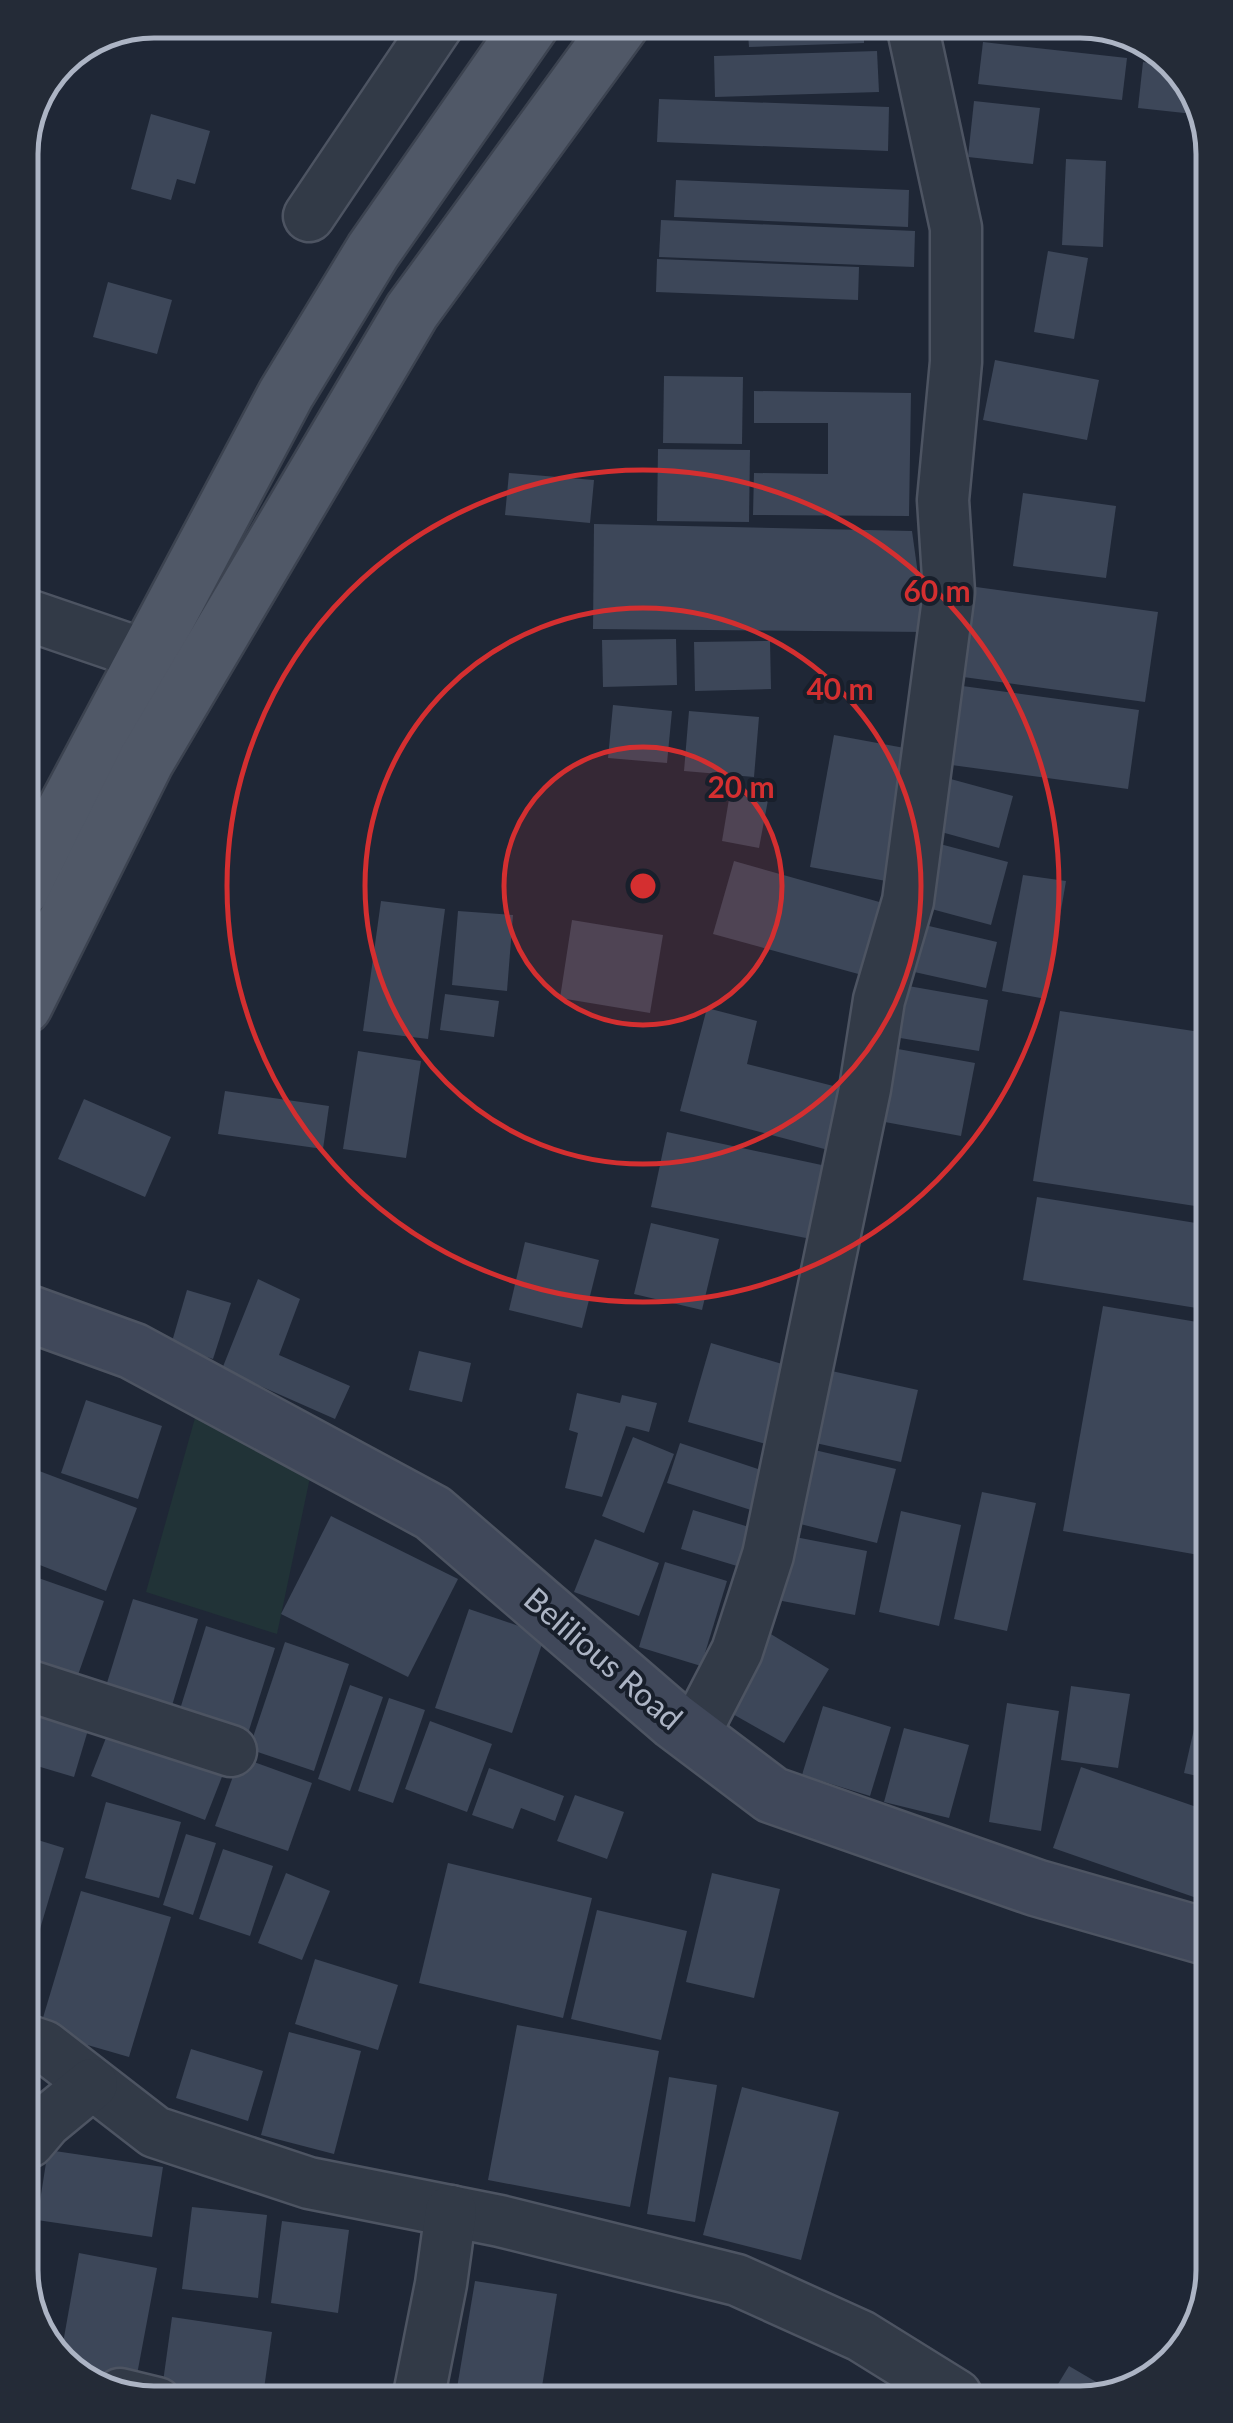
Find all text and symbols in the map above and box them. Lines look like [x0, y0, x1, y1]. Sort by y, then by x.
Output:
text: 60 m [903, 572, 971, 608]
text: 40 m [806, 670, 874, 706]
text: 20 m [707, 768, 775, 804]
centre of rings [625, 868, 661, 904]
street label: Belilious Road [517, 1579, 691, 1737]

